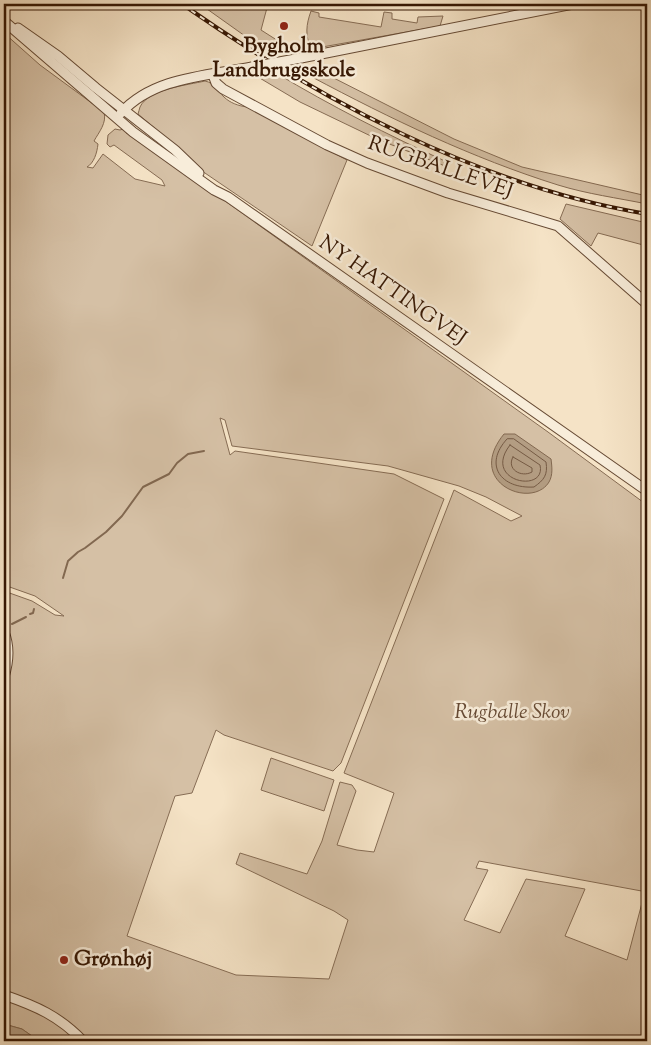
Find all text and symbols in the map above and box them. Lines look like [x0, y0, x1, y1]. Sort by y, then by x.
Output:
marker: Bygholm Landbrugsskole [278, 20, 290, 32]
place label: Bygholm Landbrugsskole [213, 32, 356, 86]
street label: RUGBALLEVEJ [363, 129, 517, 207]
street label: NY HATTINGVEJ [312, 229, 472, 353]
park label: Rugballe Skov [455, 698, 569, 728]
place label: Grønhøj [74, 945, 152, 975]
marker: Grønhøj [58, 954, 70, 966]

